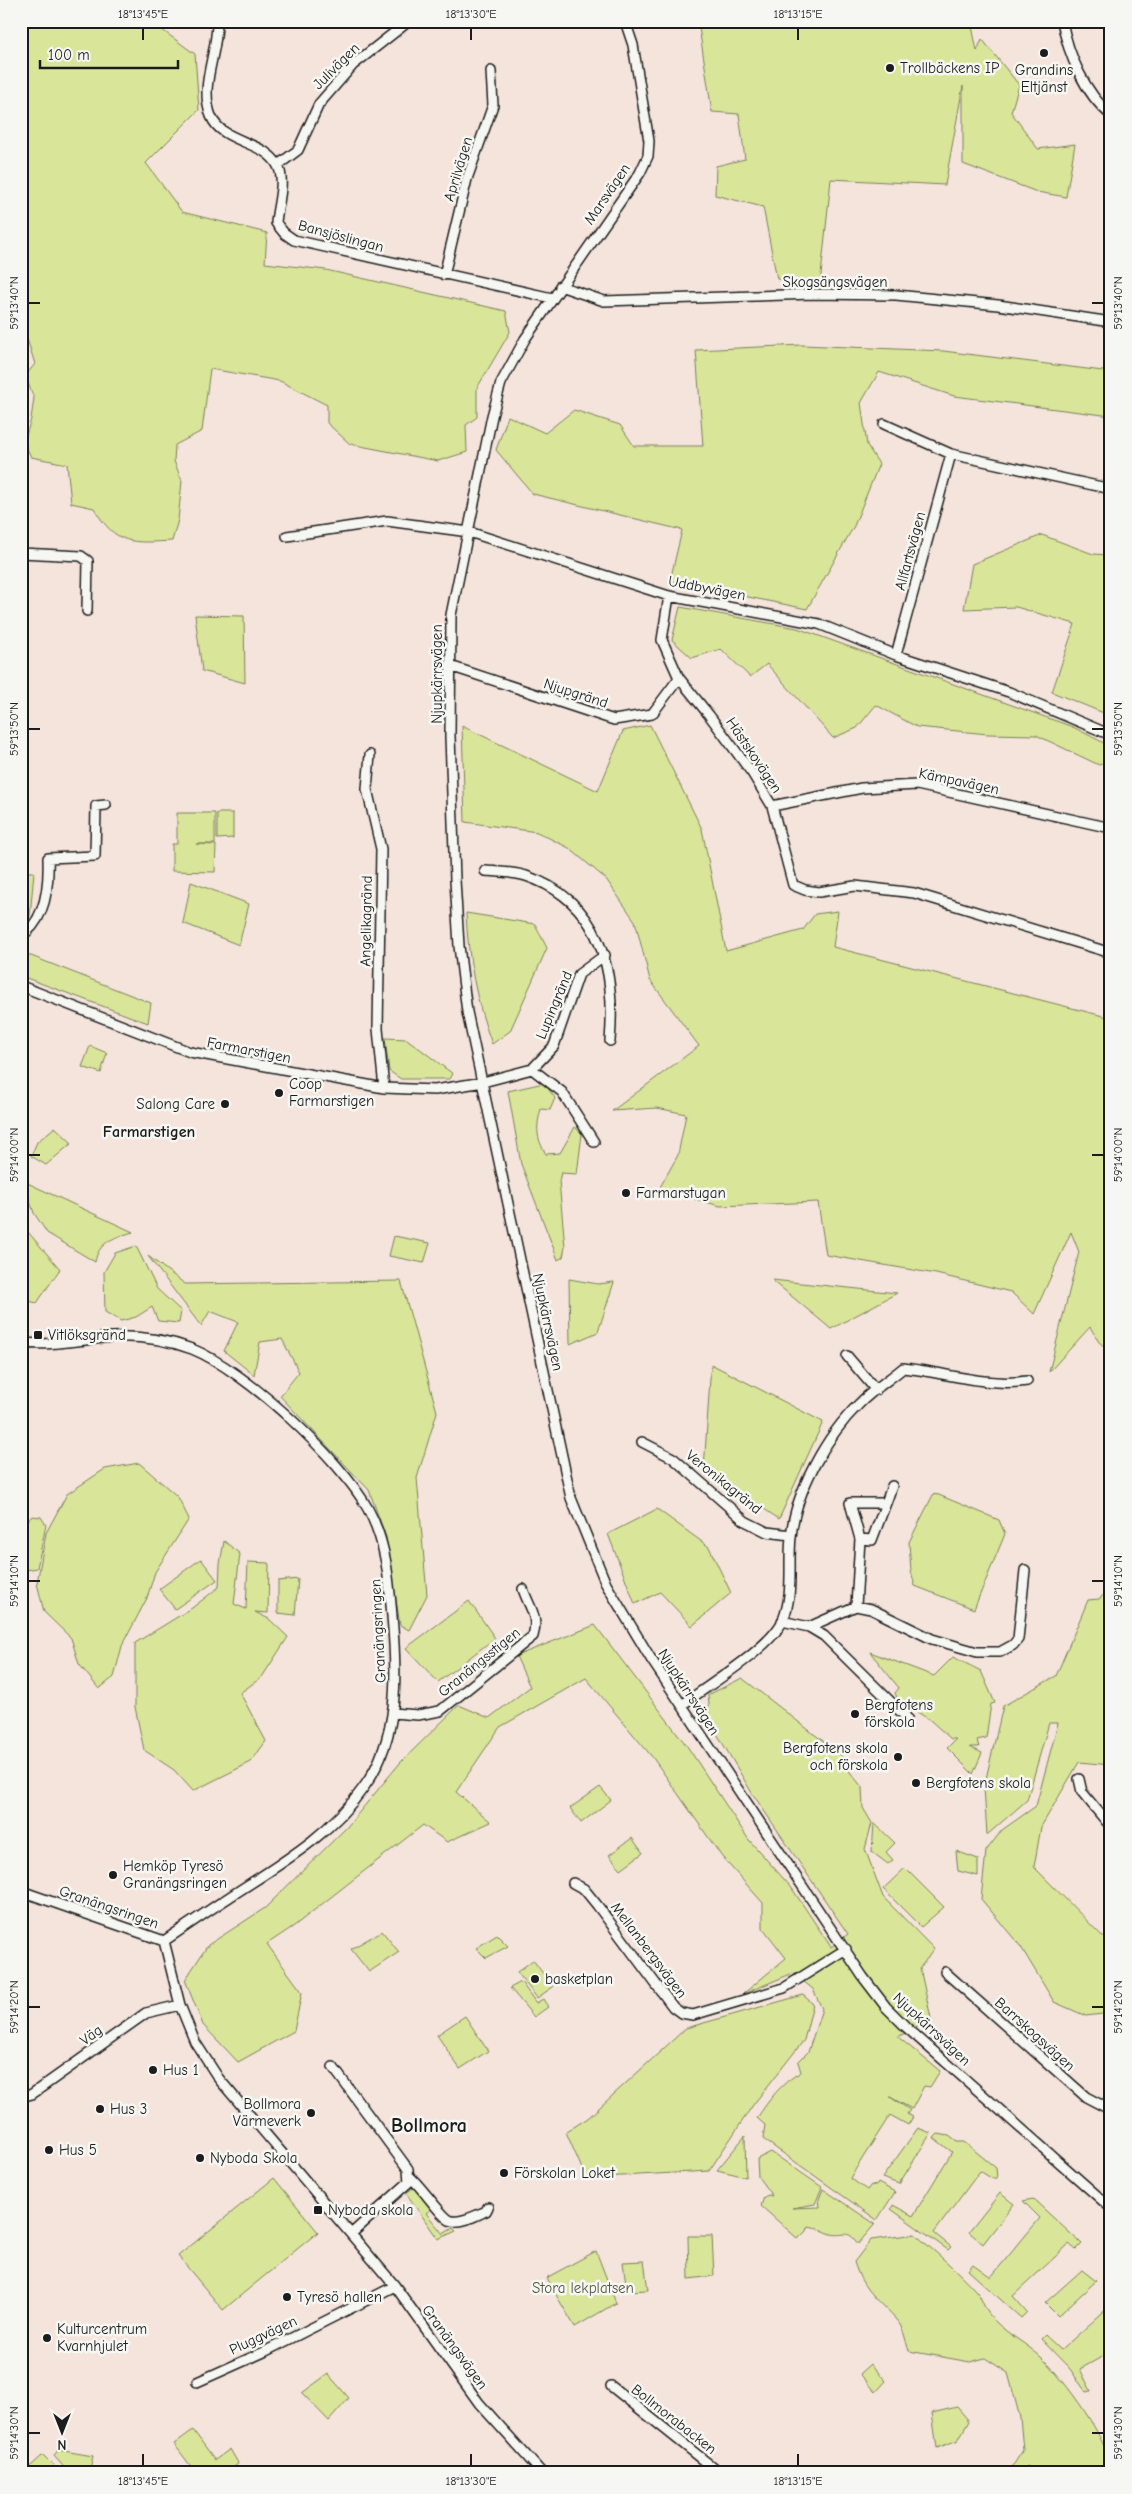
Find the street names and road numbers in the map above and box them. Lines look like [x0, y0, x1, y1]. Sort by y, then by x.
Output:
street label: Julivägen [309, 39, 363, 93]
street label: Aprilvägen [440, 134, 476, 204]
street label: Marsvägen [580, 160, 634, 228]
street label: Bansjöslingan [296, 216, 386, 256]
street label: Skogsängsvägen [782, 273, 888, 291]
street label: Allfartsvägen [891, 510, 929, 592]
street label: Uddbyvägen [667, 572, 747, 604]
street label: Njupkärrsvägen [428, 624, 446, 724]
street label: Njupgränd [542, 674, 610, 712]
street label: Hästskovägen [722, 714, 786, 796]
street label: Kämpavägen [917, 764, 1001, 798]
street label: Angelikagränd [356, 875, 376, 967]
street label: Lupingränd [532, 968, 576, 1042]
street label: Farmarstigen [205, 1033, 293, 1067]
street label: Njupkärrsvägen [529, 1272, 567, 1372]
street label: Veronikagränd [683, 1446, 765, 1518]
street label: Granängsringen [366, 1579, 390, 1683]
street label: Granängsstigen [434, 1623, 524, 1701]
street label: Njupkärrsvägen [654, 1645, 724, 1739]
street label: Granängsringen [57, 1882, 161, 1932]
street label: Mellanbergsvägen [607, 1898, 691, 2002]
street label: Njupkärrsvägen [890, 1989, 974, 2069]
street label: Barrskogsvägen [991, 1993, 1079, 2075]
street label: Väg [76, 2021, 106, 2049]
street label: Granängsvägen [418, 2301, 492, 2393]
street label: Pluggvägen [226, 2311, 300, 2359]
street label: Bollmorabacken [628, 2380, 720, 2458]

